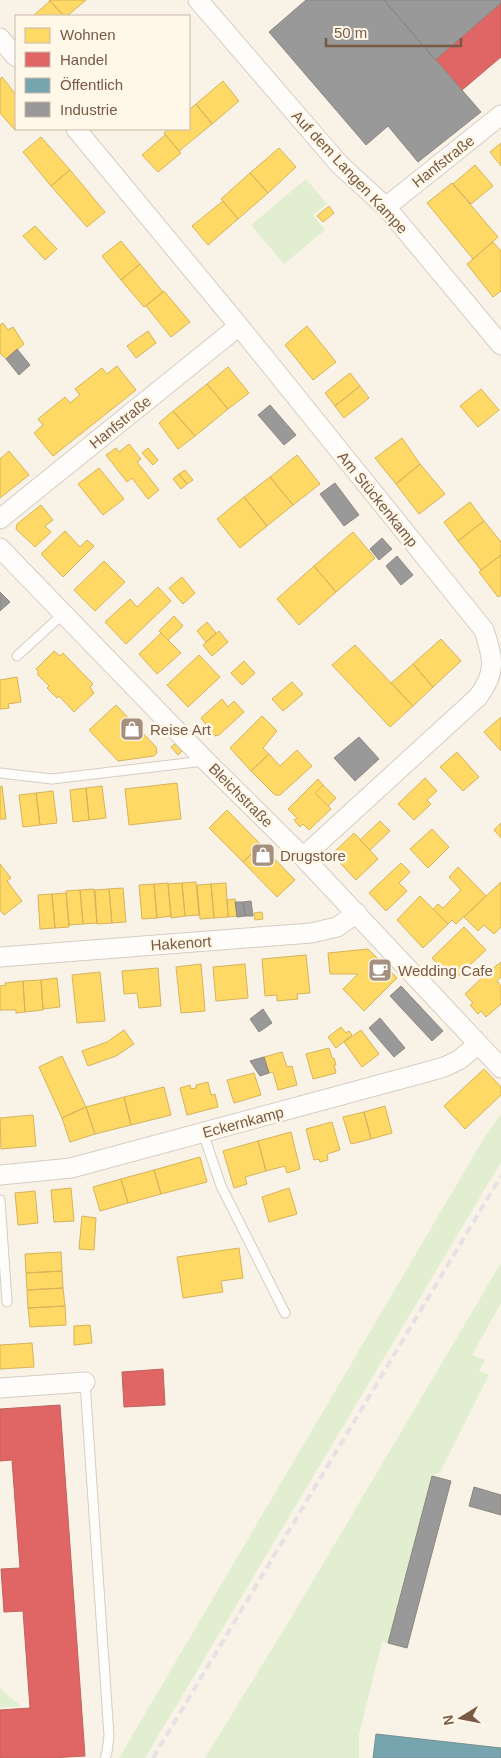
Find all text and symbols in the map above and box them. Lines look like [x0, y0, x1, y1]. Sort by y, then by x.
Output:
legend [15, 15, 190, 130]
scale bar [326, 15, 461, 47]
text: 50 m [334, 24, 367, 41]
text: Wohnen [60, 26, 116, 43]
text: Handel [60, 51, 108, 68]
text: Öffentlich [60, 76, 123, 93]
text: Industrie [60, 101, 118, 118]
street label: Auf dem Langen Kampe [289, 107, 411, 237]
street label: Hanfstraße [409, 131, 477, 191]
street label: Hanfstraße [86, 392, 154, 452]
street label: Am Stückenkamp [334, 448, 422, 550]
shop icon: Reise Art [119, 716, 145, 742]
place label: Reise Art [150, 721, 212, 738]
street label: Bleichstraße [206, 760, 276, 830]
shop icon: Drugstore [250, 842, 276, 868]
place label: Drugstore [280, 847, 346, 864]
street label: Hakenort [150, 932, 213, 954]
cafe icon: Wedding Cafe [367, 957, 393, 983]
place label: Wedding Cafe [398, 962, 493, 979]
street label: Eckernkamp [201, 1103, 285, 1141]
north arrow [436, 1693, 486, 1743]
text: N [439, 1714, 457, 1727]

